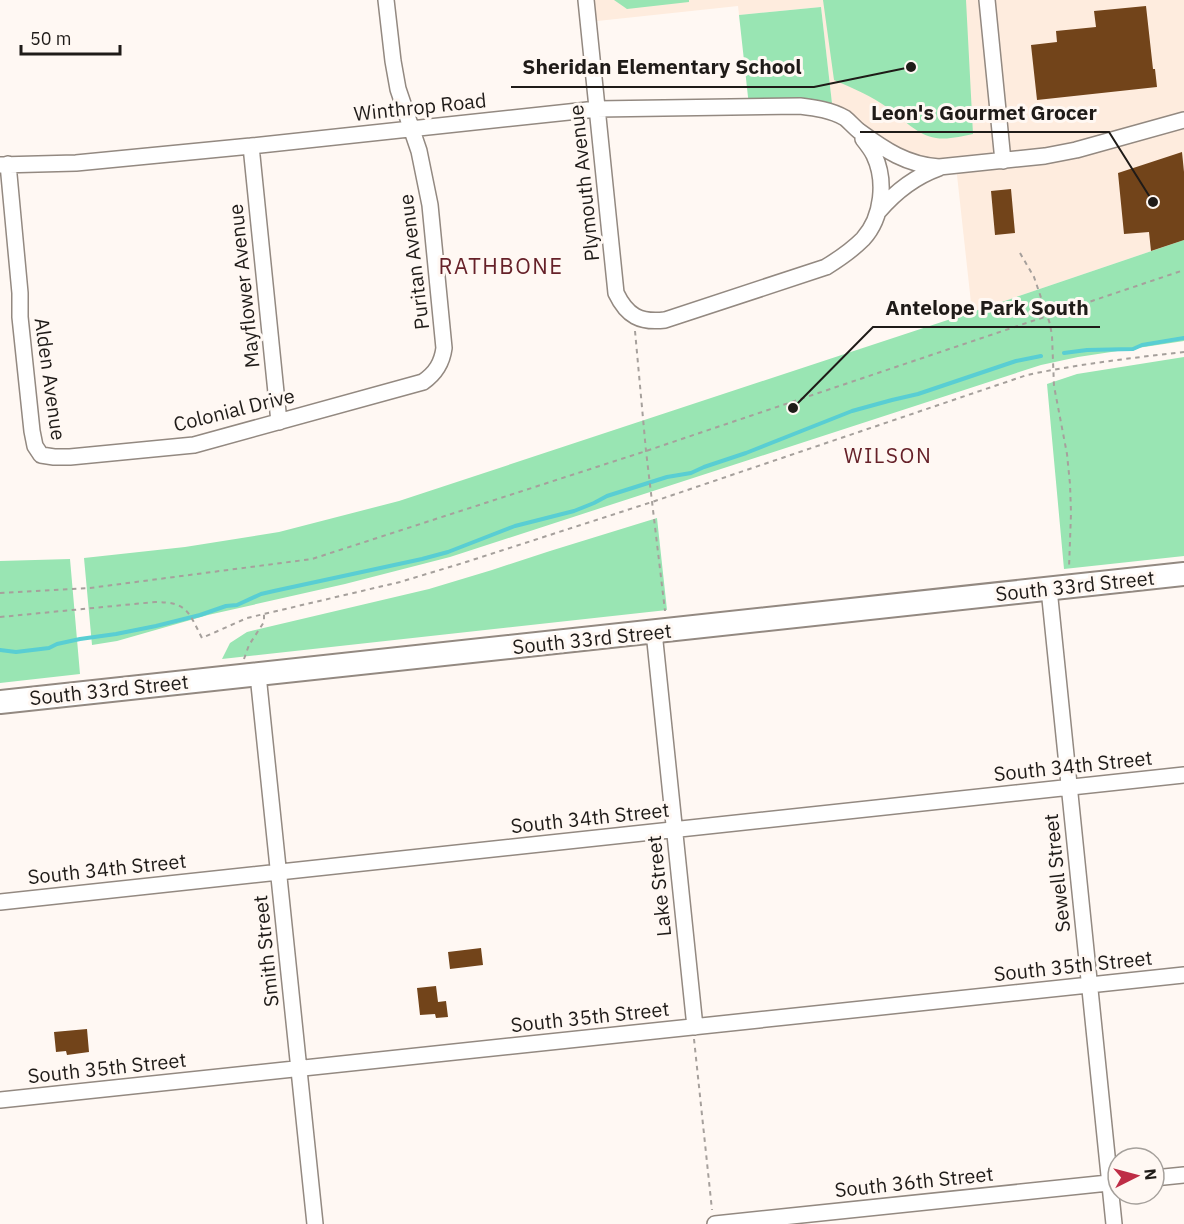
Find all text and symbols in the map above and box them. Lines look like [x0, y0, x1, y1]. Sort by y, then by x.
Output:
scale bar [21, 18, 120, 56]
text: 50 m [30, 27, 72, 50]
callout: Sheridan Elementary School [511, 48, 814, 87]
text: Sheridan Elementary School [522, 52, 802, 80]
street label: Winthrop Road [352, 86, 488, 127]
callout: Leon's Gourmet Grocer [860, 93, 1109, 132]
text: Leon's Gourmet Grocer [871, 98, 1097, 126]
street label: Plymouth Avenue [562, 103, 605, 263]
street label: Puritan Avenue [392, 193, 435, 331]
street label: Mayflower Avenue [221, 203, 266, 369]
district label: RATHBONE [438, 251, 564, 280]
callout: Antelope Park South [873, 288, 1100, 327]
text: Antelope Park South [885, 293, 1089, 321]
street label: Alden Avenue [29, 316, 72, 442]
street label: Colonial Drive [171, 381, 297, 438]
district label: WILSON [844, 441, 932, 469]
street label: South 33rd Street [994, 564, 1156, 607]
street label: South 33rd Street [511, 617, 673, 660]
street label: South 33rd Street [28, 668, 190, 711]
street label: South 34th Street [992, 744, 1154, 787]
street label: South 34th Street [509, 796, 671, 839]
street label: Sewell Street [1037, 812, 1076, 934]
street label: Lake Street [640, 834, 677, 938]
street label: South 34th Street [26, 847, 188, 890]
street label: Smith Street [246, 894, 285, 1008]
street label: South 35th Street [992, 944, 1154, 987]
street label: South 35th Street [509, 995, 671, 1038]
street label: South 35th Street [26, 1046, 188, 1089]
north arrow [1106, 1146, 1166, 1206]
street label: South 36th Street [833, 1160, 995, 1203]
text: N [1140, 1168, 1161, 1181]

